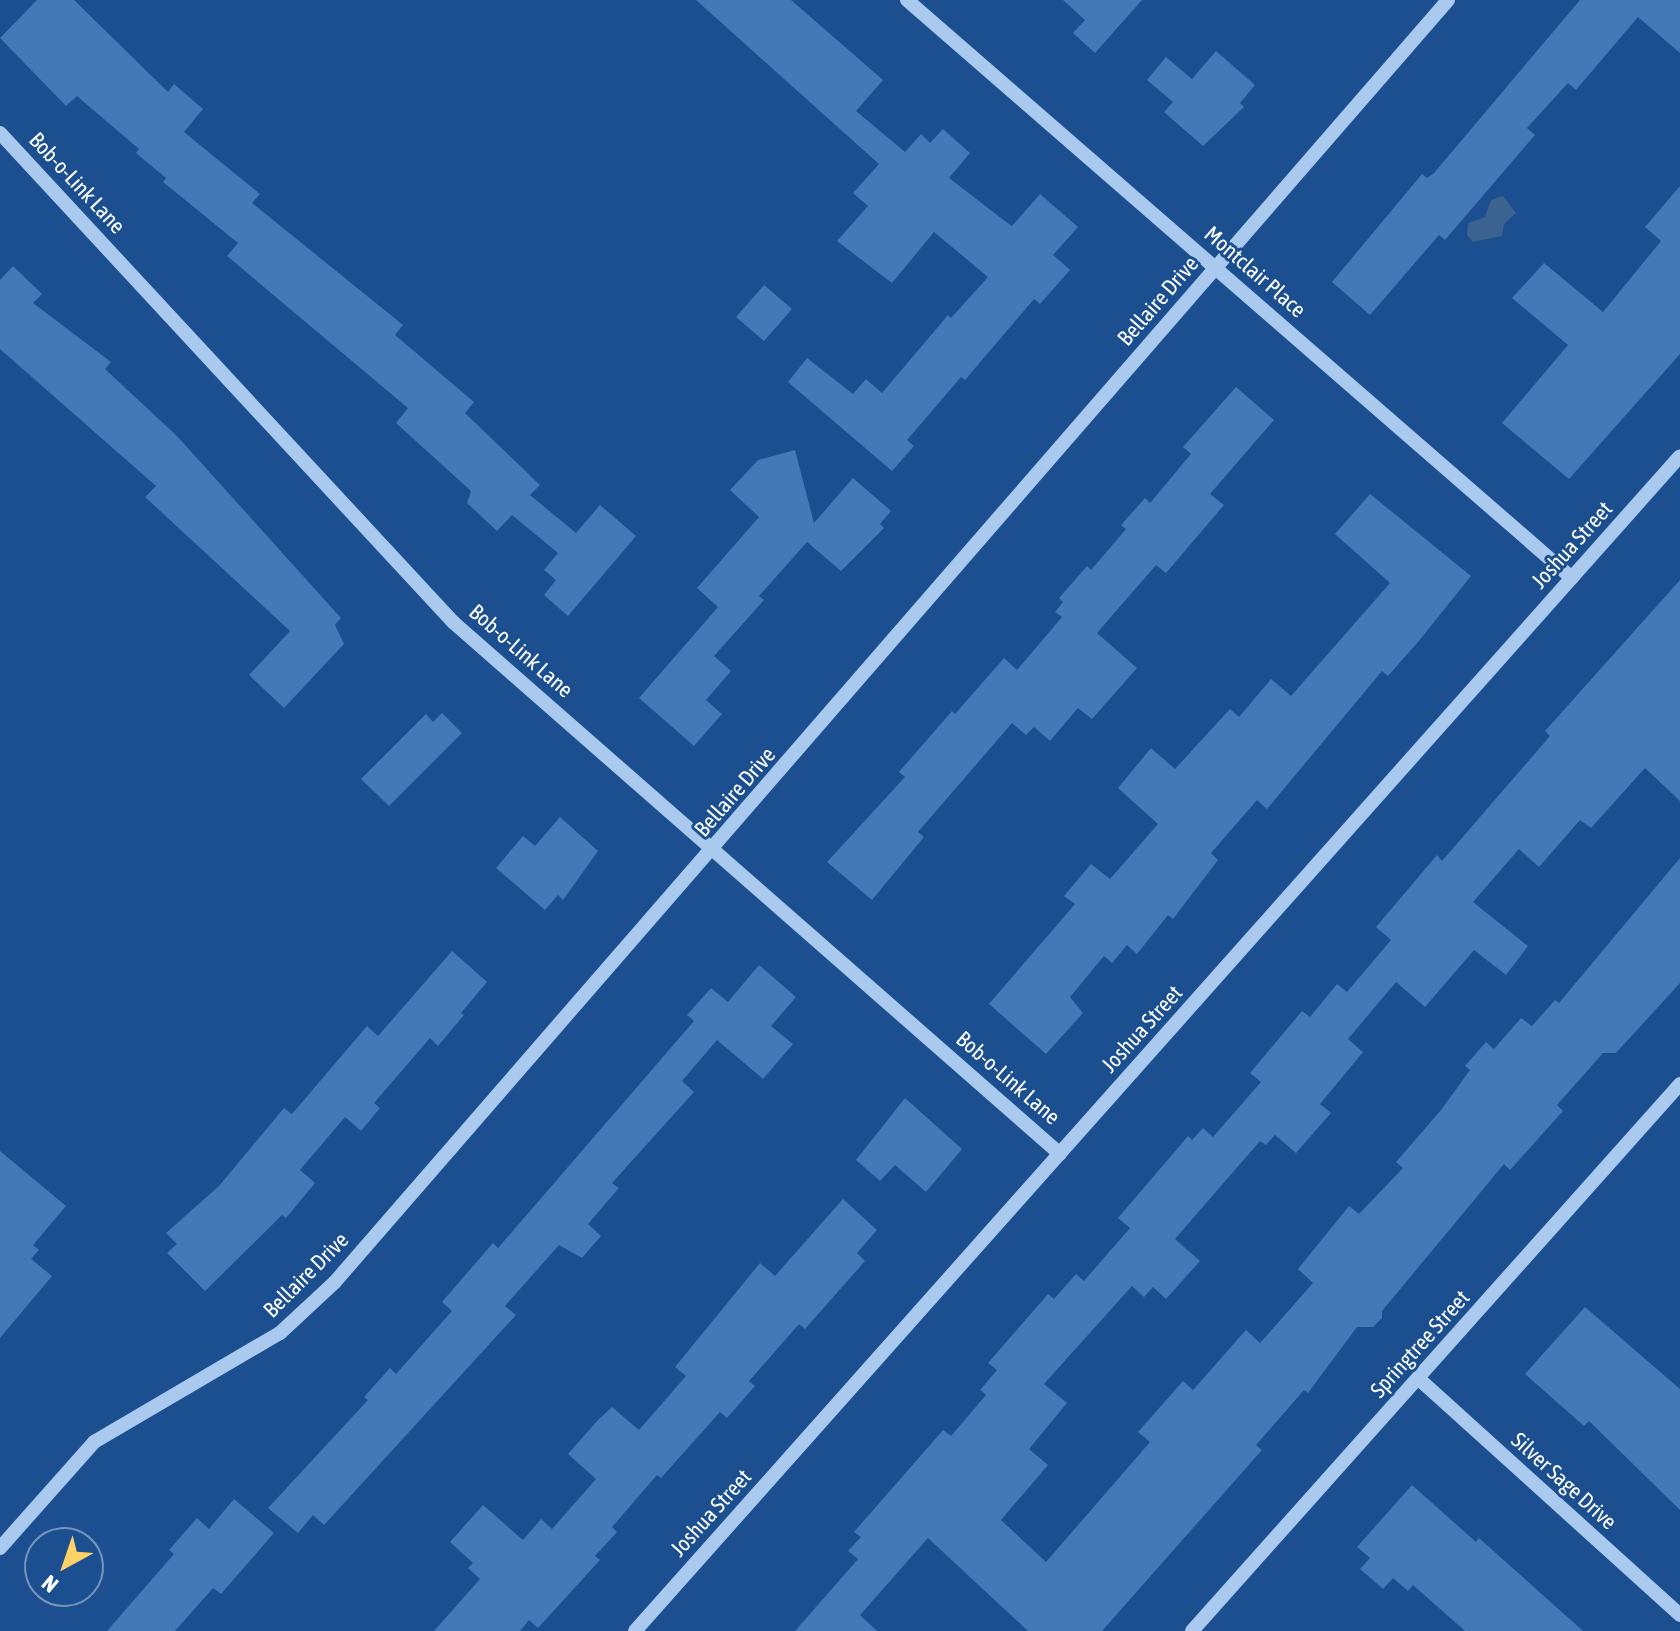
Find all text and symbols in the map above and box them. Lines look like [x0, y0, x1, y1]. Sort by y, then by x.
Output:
street label: Bob-o-Link Lane [23, 127, 131, 239]
street label: Montclair Place [1199, 221, 1311, 323]
street label: Bellaire Drive [1112, 251, 1204, 351]
street label: Joshua Street [1526, 496, 1618, 594]
street label: Bob-o-Link Lane [464, 599, 578, 703]
street label: Bellaire Drive [689, 742, 781, 842]
street label: Joshua Street [1096, 980, 1188, 1078]
street label: Bob-o-Link Lane [951, 1026, 1065, 1130]
street label: Bellaire Drive [258, 1227, 354, 1323]
street label: Springtree Street [1365, 1285, 1475, 1403]
street label: Silver Sage Drive [1506, 1427, 1622, 1535]
street label: Joshua Street [665, 1464, 757, 1562]
north arrow [24, 1527, 104, 1607]
text: N [37, 1570, 63, 1598]

